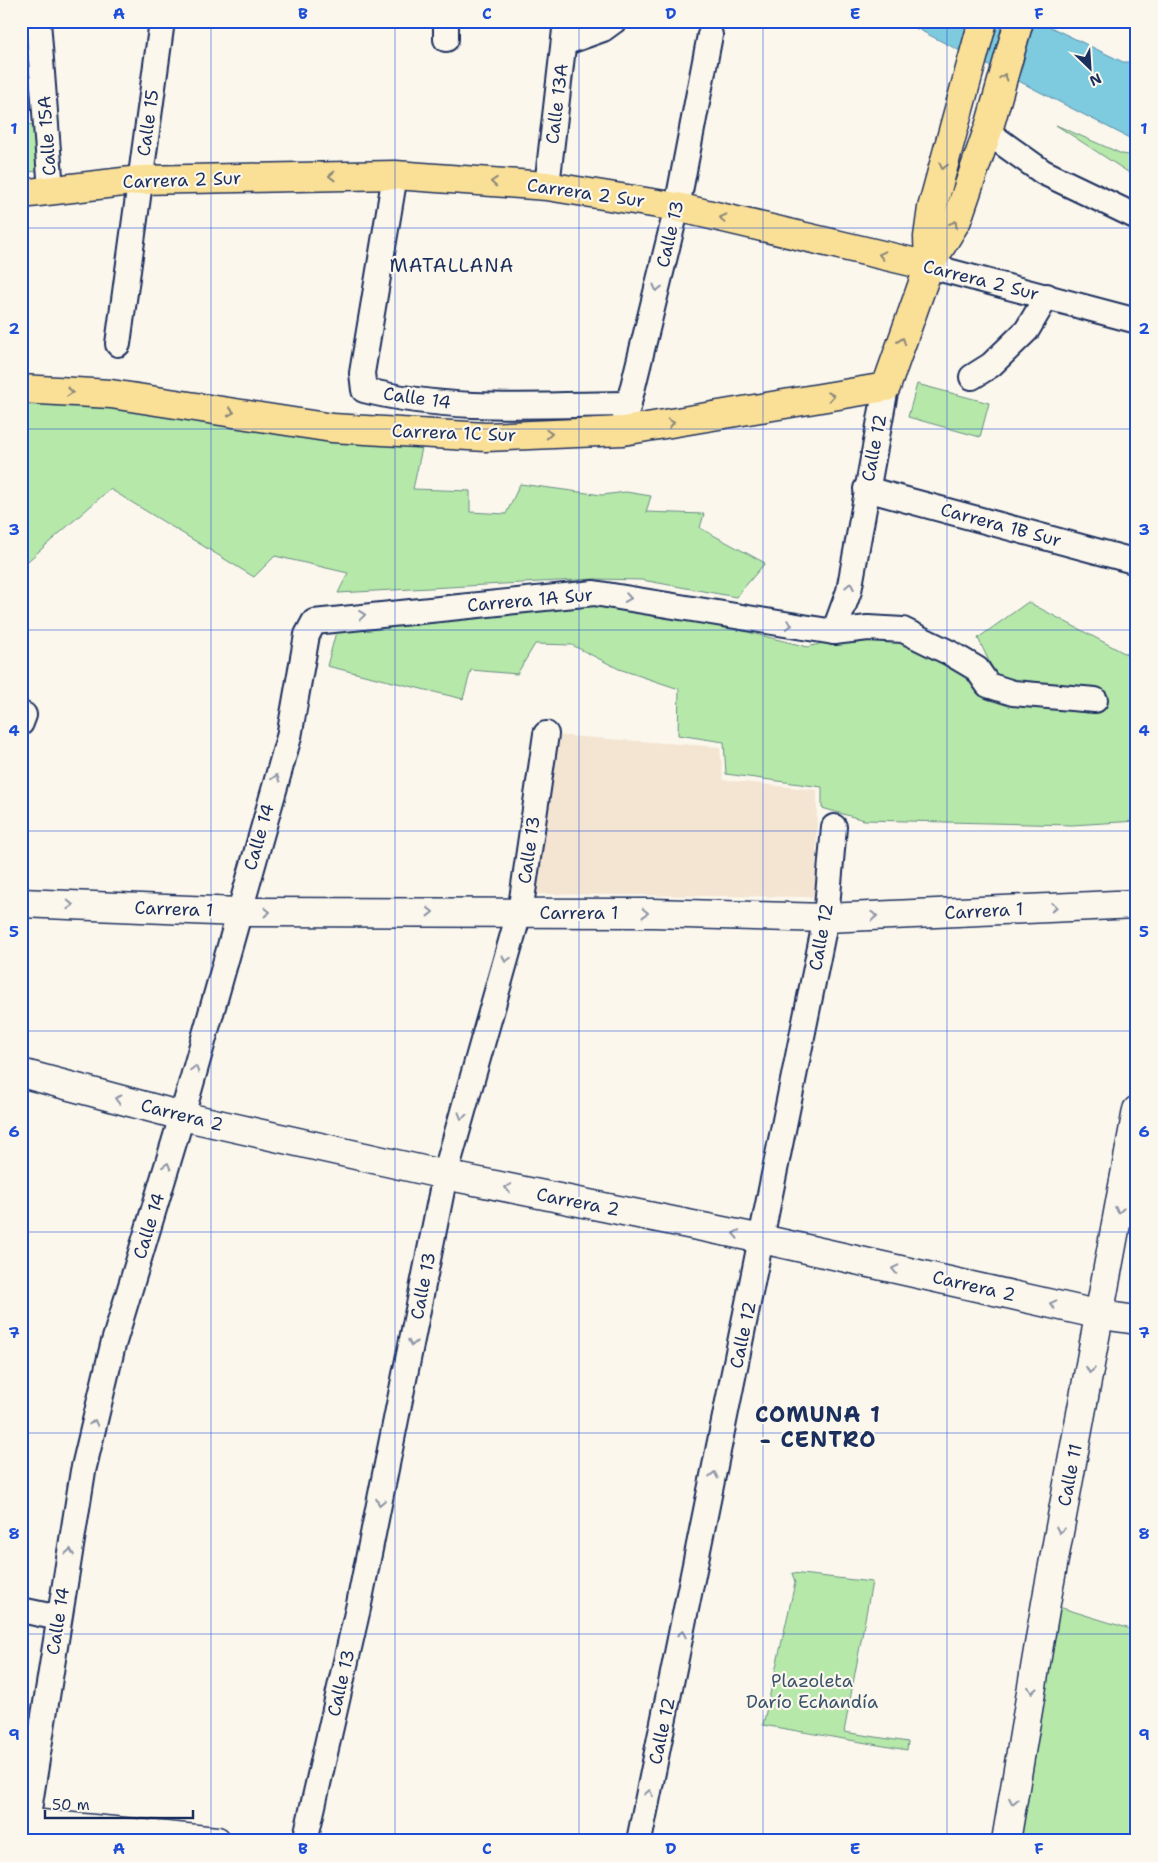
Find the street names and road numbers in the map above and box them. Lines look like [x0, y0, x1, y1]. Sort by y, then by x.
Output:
street label: Calle 13A [540, 62, 574, 146]
street label: Calle 15 [131, 88, 165, 158]
street label: Calle 15A [32, 95, 62, 177]
street label: Carrera 2 Sur [122, 166, 242, 194]
street label: Carrera 2 Sur [526, 173, 646, 213]
street label: Calle 13 [651, 198, 689, 270]
street label: Carrera 2 Sur [920, 254, 1042, 306]
street label: Calle 14 [382, 381, 452, 415]
street label: Calle 12 [856, 412, 892, 484]
street label: Carrera 1C Sur [391, 419, 517, 447]
street label: Carrera 1B Sur [938, 497, 1064, 553]
street label: Carrera 1A Sur [466, 583, 594, 617]
street label: Calle 14 [238, 801, 280, 873]
street label: Calle 13 [512, 815, 546, 885]
street label: Carrera 1 [134, 896, 214, 922]
street label: Carrera 1 [944, 897, 1024, 925]
street label: Carrera 1 [539, 901, 619, 925]
street label: Calle 12 [803, 901, 839, 973]
street label: Carrera 2 [138, 1093, 226, 1137]
street label: Carrera 2 [534, 1182, 622, 1222]
street label: Calle 14 [128, 1190, 170, 1262]
street label: Calle 13 [405, 1250, 441, 1322]
street label: Carrera 2 [930, 1265, 1018, 1307]
street label: Calle 12 [724, 1299, 762, 1371]
street label: Calle 11 [1052, 1442, 1088, 1508]
street label: Calle 14 [41, 1585, 75, 1657]
street label: Calle 13 [322, 1647, 360, 1719]
street label: Calle 12 [643, 1695, 681, 1767]

